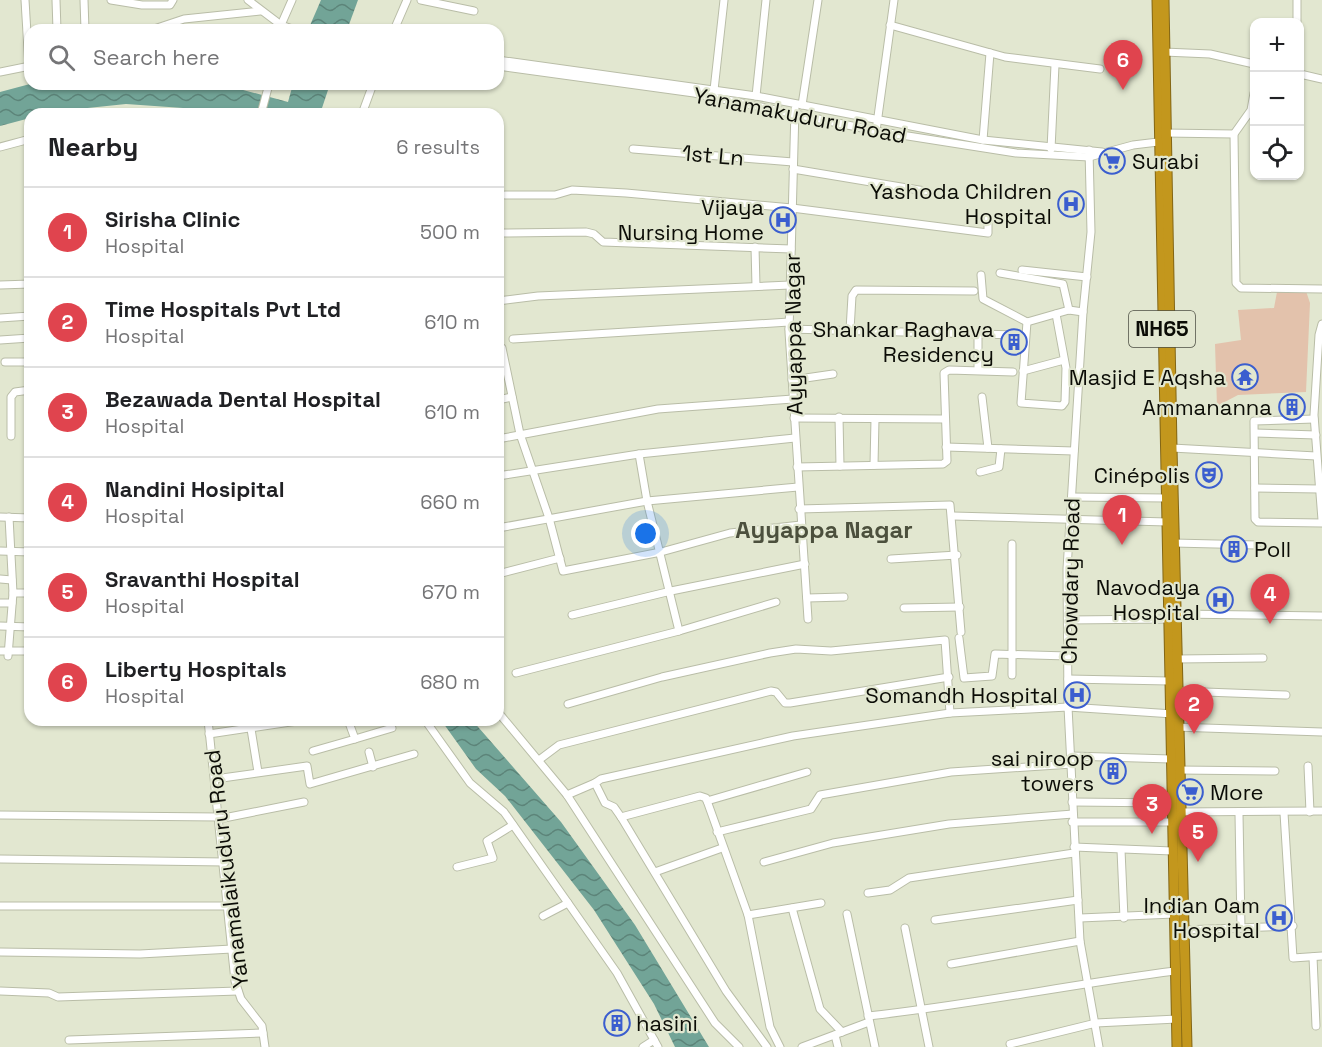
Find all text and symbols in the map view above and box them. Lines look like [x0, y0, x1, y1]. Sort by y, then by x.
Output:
map controls [1250, 18, 1304, 180]
button: + [1250, 18, 1304, 72]
search box [24, 24, 504, 90]
pin: 6 [1104, 40, 1142, 90]
icon: search [45, 41, 78, 74]
text: Search here [93, 43, 220, 71]
button: − [1250, 72, 1304, 126]
street label: Yanamakuduru Road [691, 81, 909, 149]
button: locate [1250, 126, 1304, 180]
text: Nearby [48, 130, 138, 164]
text: 6 results [396, 134, 480, 160]
street label: 1st Ln [681, 138, 745, 172]
supermarket icon: Surabi [1097, 146, 1127, 176]
place label: Surabi [1132, 147, 1199, 175]
place label: Yashoda Children Hospital [870, 177, 1052, 230]
hospital icon: Yashoda Children Hospital [1056, 189, 1086, 219]
place label: Vijaya Nursing Home [618, 193, 764, 246]
text: Sirisha Clinic [105, 205, 240, 233]
hospital icon: Vijaya Nursing Home [768, 205, 798, 235]
text: 1 [63, 219, 72, 245]
text: 500 m [420, 219, 480, 245]
text: Hospital [105, 233, 184, 259]
street label: Ayyappa Nagar [778, 253, 808, 415]
text: Time Hospitals Pvt Ltd [105, 295, 341, 323]
text: 2 [62, 309, 73, 335]
text: 610 m [424, 309, 480, 335]
road number: NH65 [1129, 311, 1195, 347]
place label: Shankar Raghava Residency [813, 315, 994, 368]
text: Hospital [105, 323, 184, 349]
building icon: Shankar Raghava Residency [999, 327, 1029, 357]
temple icon: Masjid E Aqsha [1230, 362, 1260, 392]
place label: Masjid E Aqsha [1069, 363, 1226, 391]
text: Bezawada Dental Hospital [105, 385, 381, 413]
building icon: Ammananna [1277, 392, 1307, 422]
place label: Ammananna [1142, 393, 1272, 421]
text: 3 [61, 399, 74, 425]
text: 610 m [424, 399, 480, 425]
text: Hospital [105, 413, 184, 439]
theatre icon: Cinépolis [1194, 460, 1224, 490]
place label: Cinépolis [1094, 461, 1190, 489]
text: Nandini Hosipital [105, 475, 285, 503]
text: 4 [61, 489, 74, 515]
text: 660 m [420, 489, 480, 515]
pin: 1 [1102, 496, 1142, 545]
street label: Chowdary Road [1055, 497, 1085, 665]
text: Hospital [105, 503, 184, 529]
district label: Ayyappa Nagar [735, 514, 913, 545]
your location [631, 519, 660, 548]
building icon: Poll [1219, 534, 1249, 564]
place label: Poll [1254, 535, 1291, 563]
text: Sravanthi Hospital [105, 565, 300, 593]
place label: Navodaya Hospital [1096, 573, 1200, 626]
pin: 4 [1250, 574, 1290, 624]
text: 5 [62, 579, 74, 605]
text: 670 m [422, 579, 480, 605]
hospital icon: Navodaya Hospital [1205, 585, 1235, 615]
text: Hospital [105, 593, 184, 619]
text: Liberty Hospitals [105, 655, 287, 683]
text: 6 [61, 669, 74, 695]
text: 680 m [420, 669, 480, 695]
hospital icon: Somandh Hospital [1062, 680, 1092, 710]
place label: Somandh Hospital [865, 681, 1058, 709]
text: Hospital [105, 683, 184, 709]
pin: 2 [1174, 684, 1214, 734]
place label: sai niroop towers [991, 744, 1094, 797]
street label: Yanamalaikuduru Road [197, 748, 255, 990]
building icon: sai niroop towers [1098, 756, 1128, 786]
supermarket icon: More [1175, 777, 1205, 807]
place label: More [1210, 778, 1264, 806]
pin: 3 [1132, 784, 1172, 834]
pin: 5 [1178, 812, 1218, 862]
place label: Indian Oam Hospital [1144, 891, 1260, 944]
hospital icon: Indian Oam Hospital [1264, 903, 1294, 933]
building icon: hasini [602, 1008, 632, 1038]
place label: hasini [636, 1009, 698, 1037]

